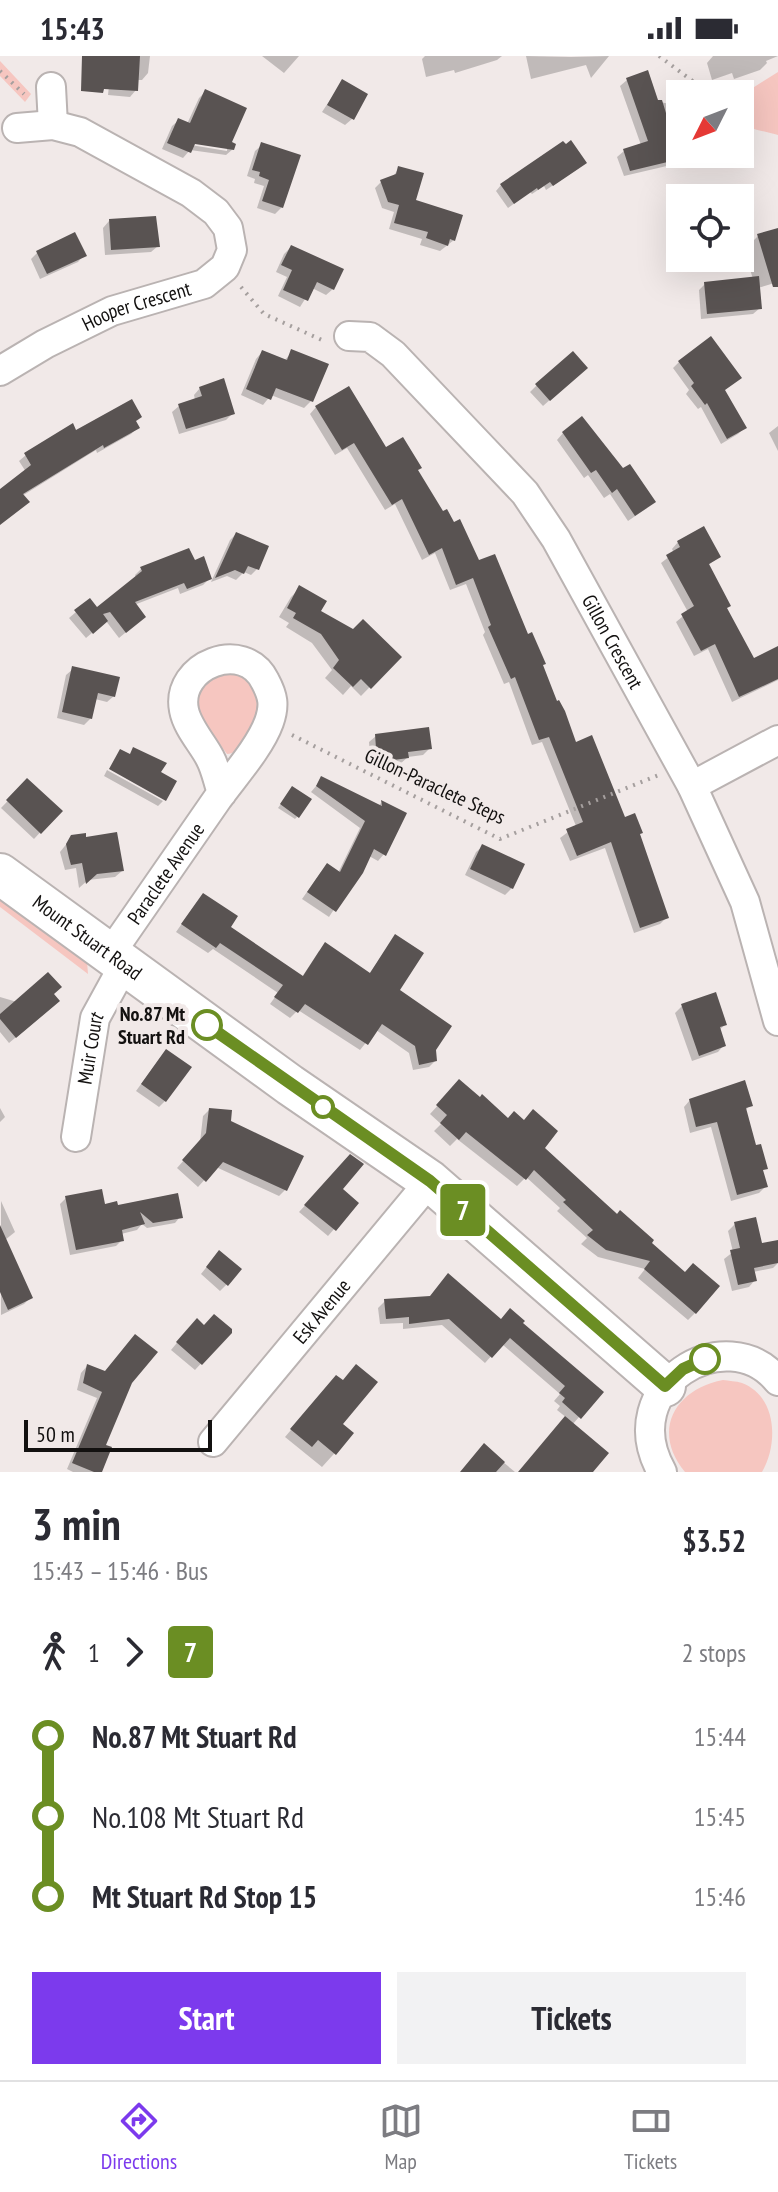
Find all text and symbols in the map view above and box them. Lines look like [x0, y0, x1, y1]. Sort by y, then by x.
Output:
text: 15:43 [40, 9, 105, 48]
north arrow [666, 80, 754, 168]
map controls [666, 80, 754, 272]
button: locate [666, 184, 754, 272]
street label: Hooper Crescent [78, 275, 194, 337]
street label: Gillon Crescent [576, 590, 649, 694]
street label: Gillon-Paraclete Steps [361, 742, 510, 830]
street label: Paraclete Avenue [122, 818, 210, 929]
street label: Mount Stuart Road [27, 889, 147, 986]
place label: No.87 Mt Stuart Rd [118, 1001, 185, 1050]
street label: Muir Court [72, 1006, 110, 1086]
marker: No.87 Mt Stuart Rd [192, 1010, 222, 1040]
unlabelled marker [312, 1096, 334, 1118]
line badge: 7 [437, 1184, 489, 1236]
text: 7 [456, 1191, 470, 1228]
street label: Esk Avenue [287, 1273, 356, 1349]
unlabelled marker [690, 1344, 720, 1374]
scale bar [24, 1416, 212, 1452]
text: 50 m [36, 1420, 75, 1448]
text: 3 min [32, 1495, 121, 1552]
text: $3.52 [682, 1521, 746, 1560]
text: 15:43 – 15:46 · Bus [32, 1554, 208, 1587]
icon: walk [32, 1630, 76, 1674]
icon: forward [112, 1630, 156, 1674]
text: 7 [184, 1633, 197, 1670]
text: 1 [88, 1636, 100, 1669]
text: 2 stops [682, 1636, 746, 1669]
text: No.87 Mt Stuart Rd [92, 1717, 296, 1756]
text: 15:44 [694, 1720, 746, 1753]
text: No.108 Mt Stuart Rd [92, 1797, 304, 1836]
text: 15:45 [694, 1800, 746, 1833]
text: Mt Stuart Rd Stop 15 [92, 1877, 317, 1916]
text: 15:46 [694, 1880, 746, 1913]
button: Start [32, 1972, 381, 2064]
button: Tickets [397, 1972, 746, 2064]
tab: Directions [101, 2099, 177, 2175]
tab: Map [379, 2099, 423, 2175]
tab: Tickets [624, 2099, 677, 2175]

